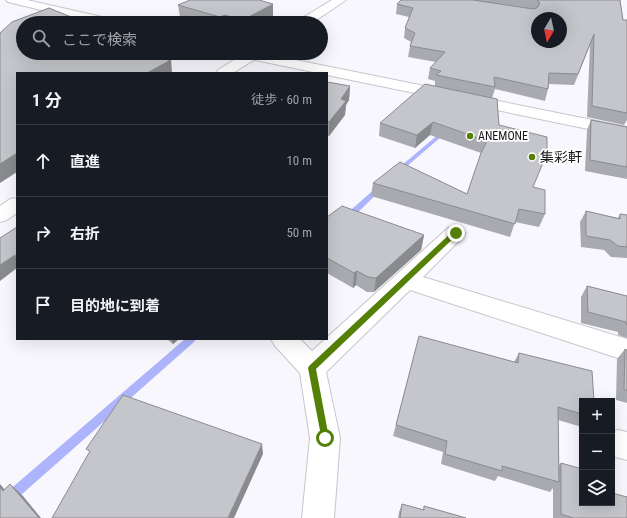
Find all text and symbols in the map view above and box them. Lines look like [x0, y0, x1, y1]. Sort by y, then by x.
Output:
north arrow [531, 12, 567, 48]
search box [16, 16, 328, 60]
icon: search [30, 27, 52, 49]
text: ここで検索 [62, 31, 137, 49]
text: 1 分 [32, 90, 62, 110]
text: 徒歩 · 60 m [251, 92, 312, 107]
place label: ANEMONE [478, 129, 528, 143]
marker: ANEMONE [465, 131, 475, 141]
place label: 集彩軒 [540, 149, 582, 165]
icon: ahead [32, 150, 54, 172]
marker: 集彩軒 [527, 152, 537, 162]
text: 直進 [70, 153, 100, 171]
text: 10 m [286, 153, 312, 168]
icon: right [32, 222, 54, 244]
route end [447, 224, 465, 242]
text: 右折 [70, 225, 100, 243]
text: 50 m [286, 225, 312, 240]
icon: arrive [32, 294, 54, 316]
text: 目的地に到着 [70, 297, 160, 315]
map controls [579, 398, 615, 506]
button: + [579, 398, 615, 434]
route start [316, 429, 334, 447]
button: − [579, 434, 615, 470]
button: layers [579, 470, 615, 506]

